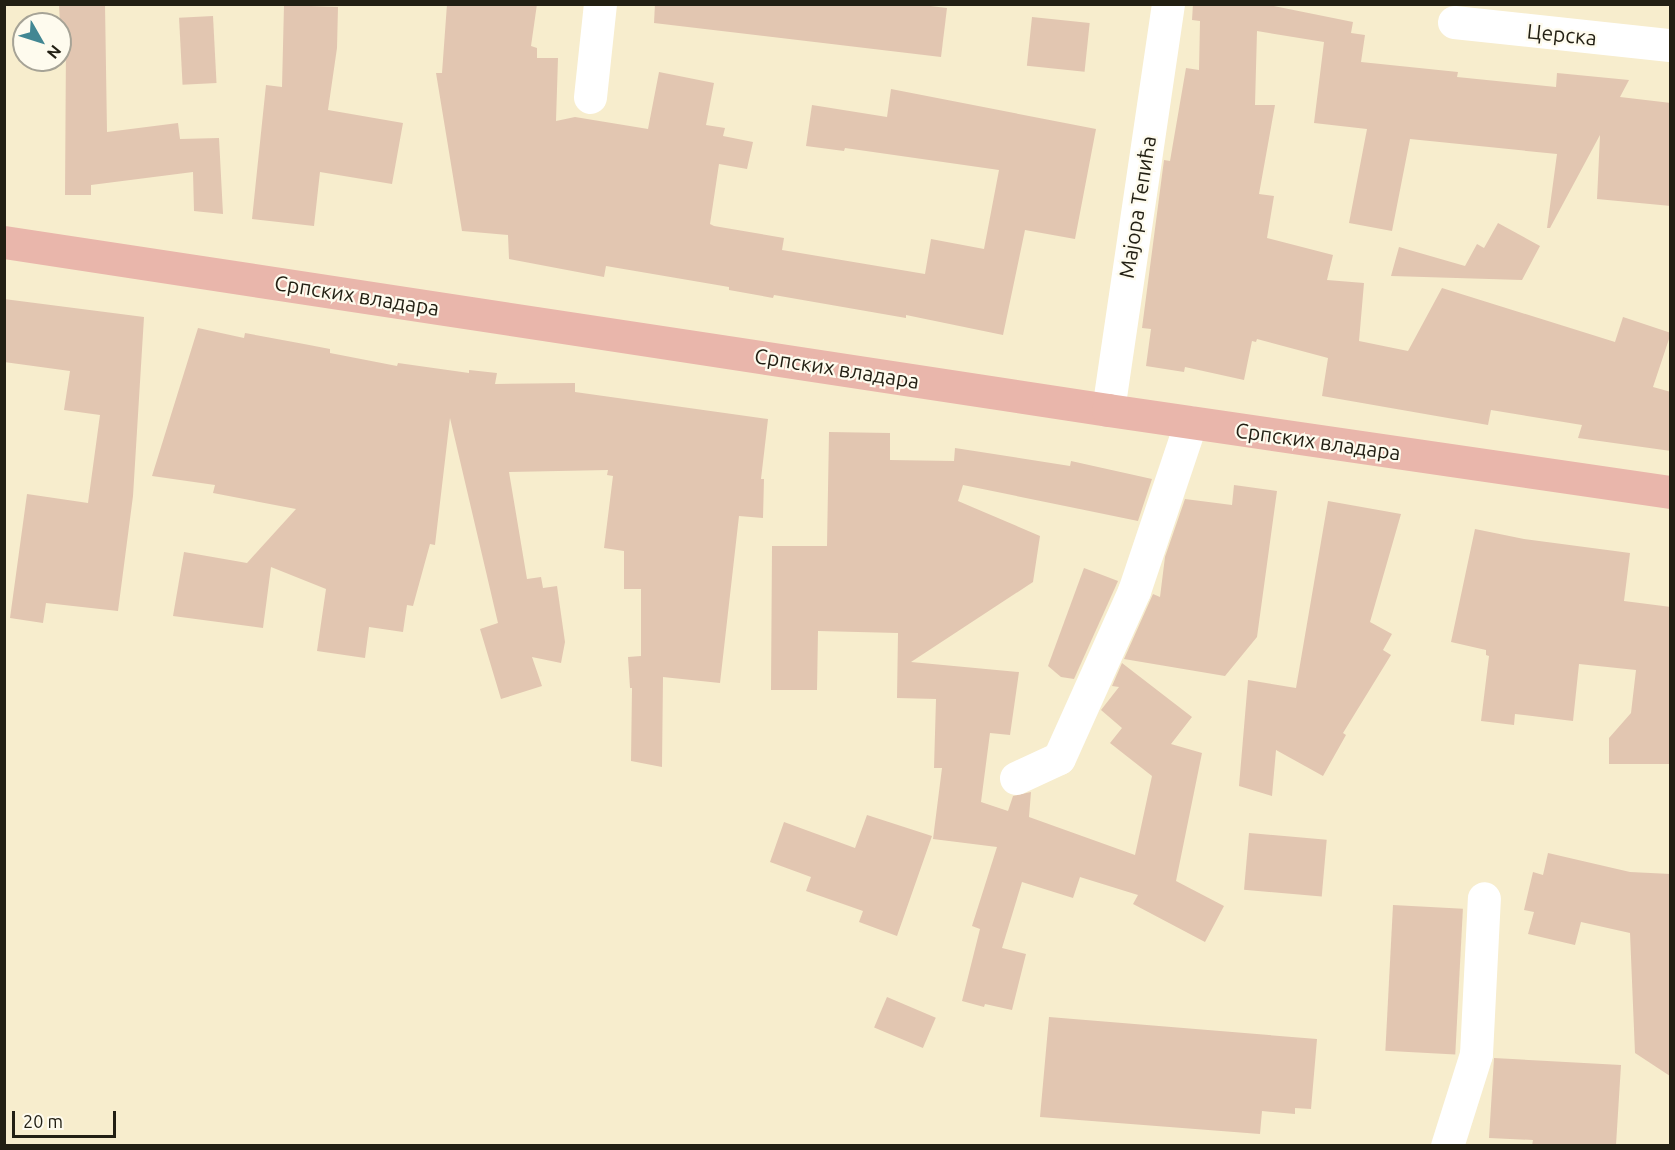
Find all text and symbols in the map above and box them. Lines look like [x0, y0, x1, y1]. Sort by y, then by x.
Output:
north arrow [12, 12, 72, 72]
street label: Церска [1526, 18, 1598, 50]
text: N [44, 42, 65, 62]
street label: Мајора Тепића [1113, 134, 1161, 280]
street label: Српских владара [273, 270, 441, 320]
street label: Српских владара [753, 343, 921, 393]
street label: Српских владара [1234, 417, 1402, 465]
scale bar [15, 1099, 118, 1137]
text: 20 m [23, 1111, 63, 1131]

